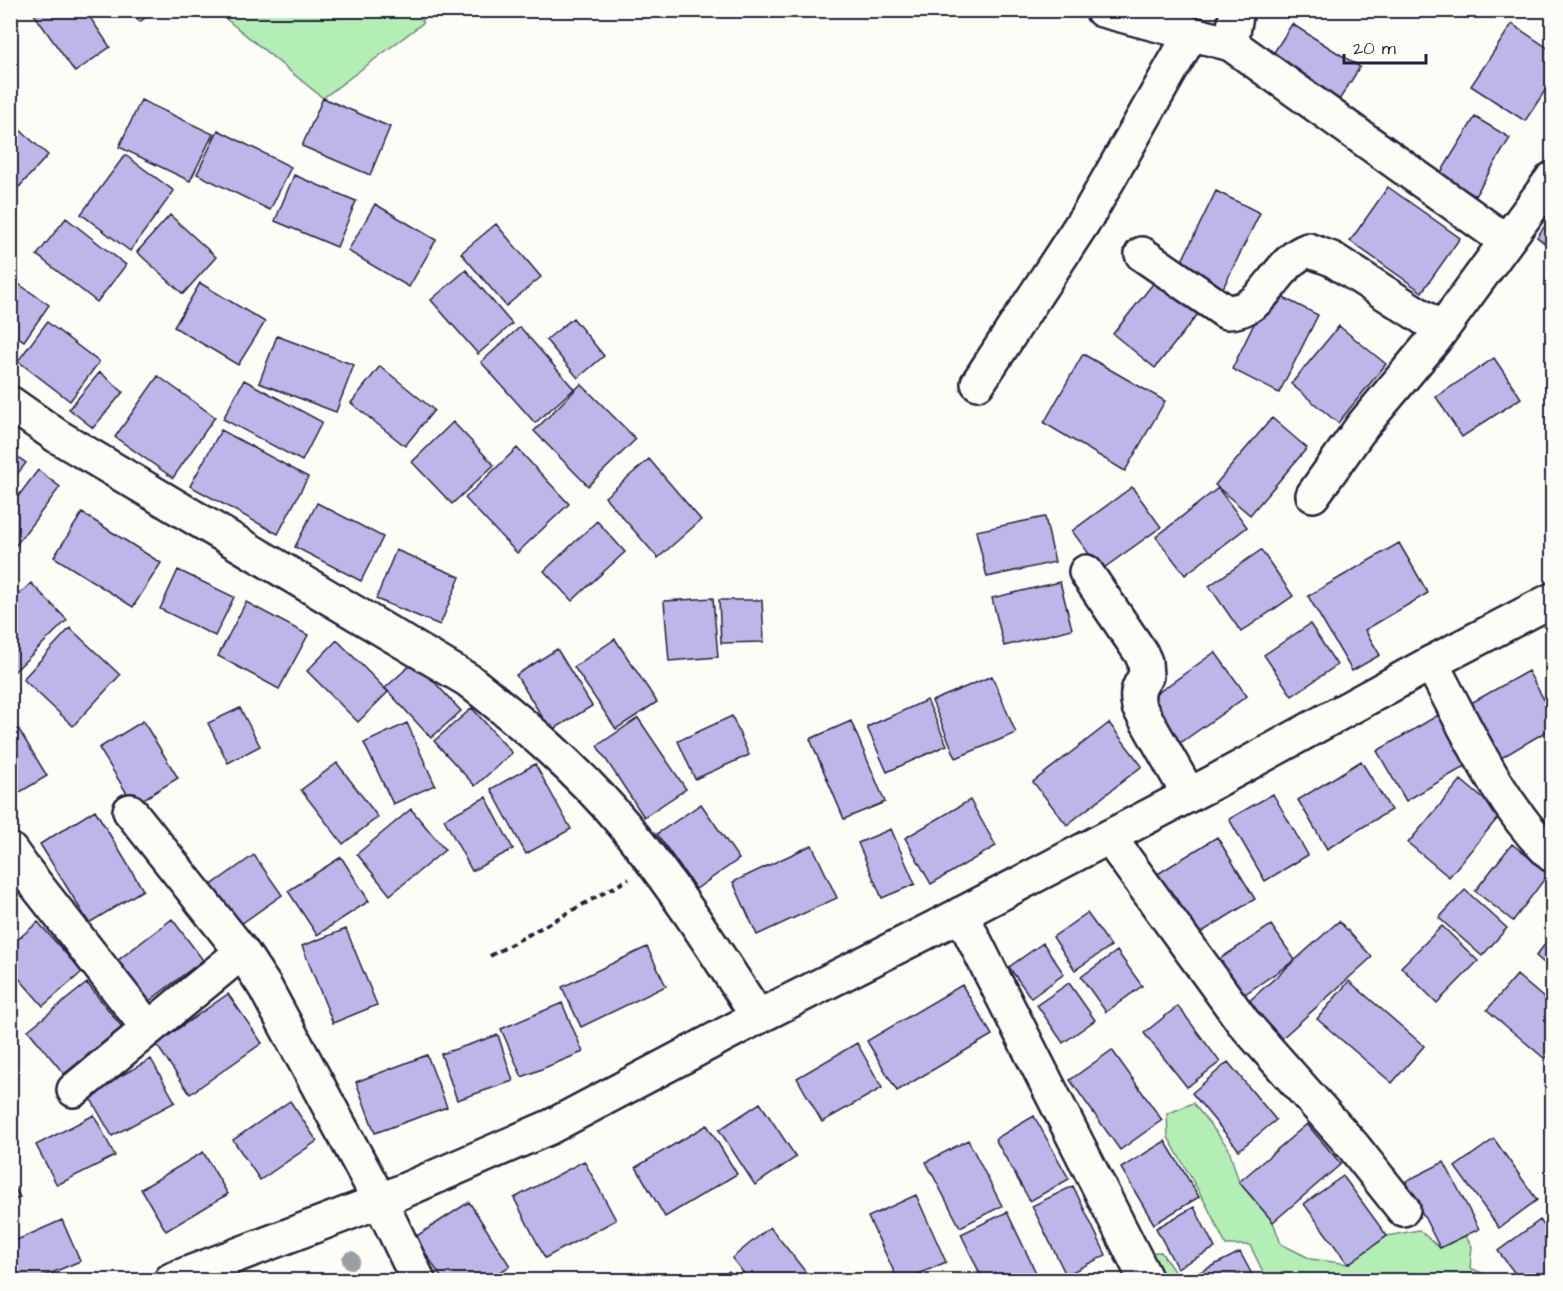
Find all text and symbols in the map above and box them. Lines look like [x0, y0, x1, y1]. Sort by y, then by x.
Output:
scale bar [1344, 27, 1426, 65]
text: 20 m [1353, 36, 1396, 61]

